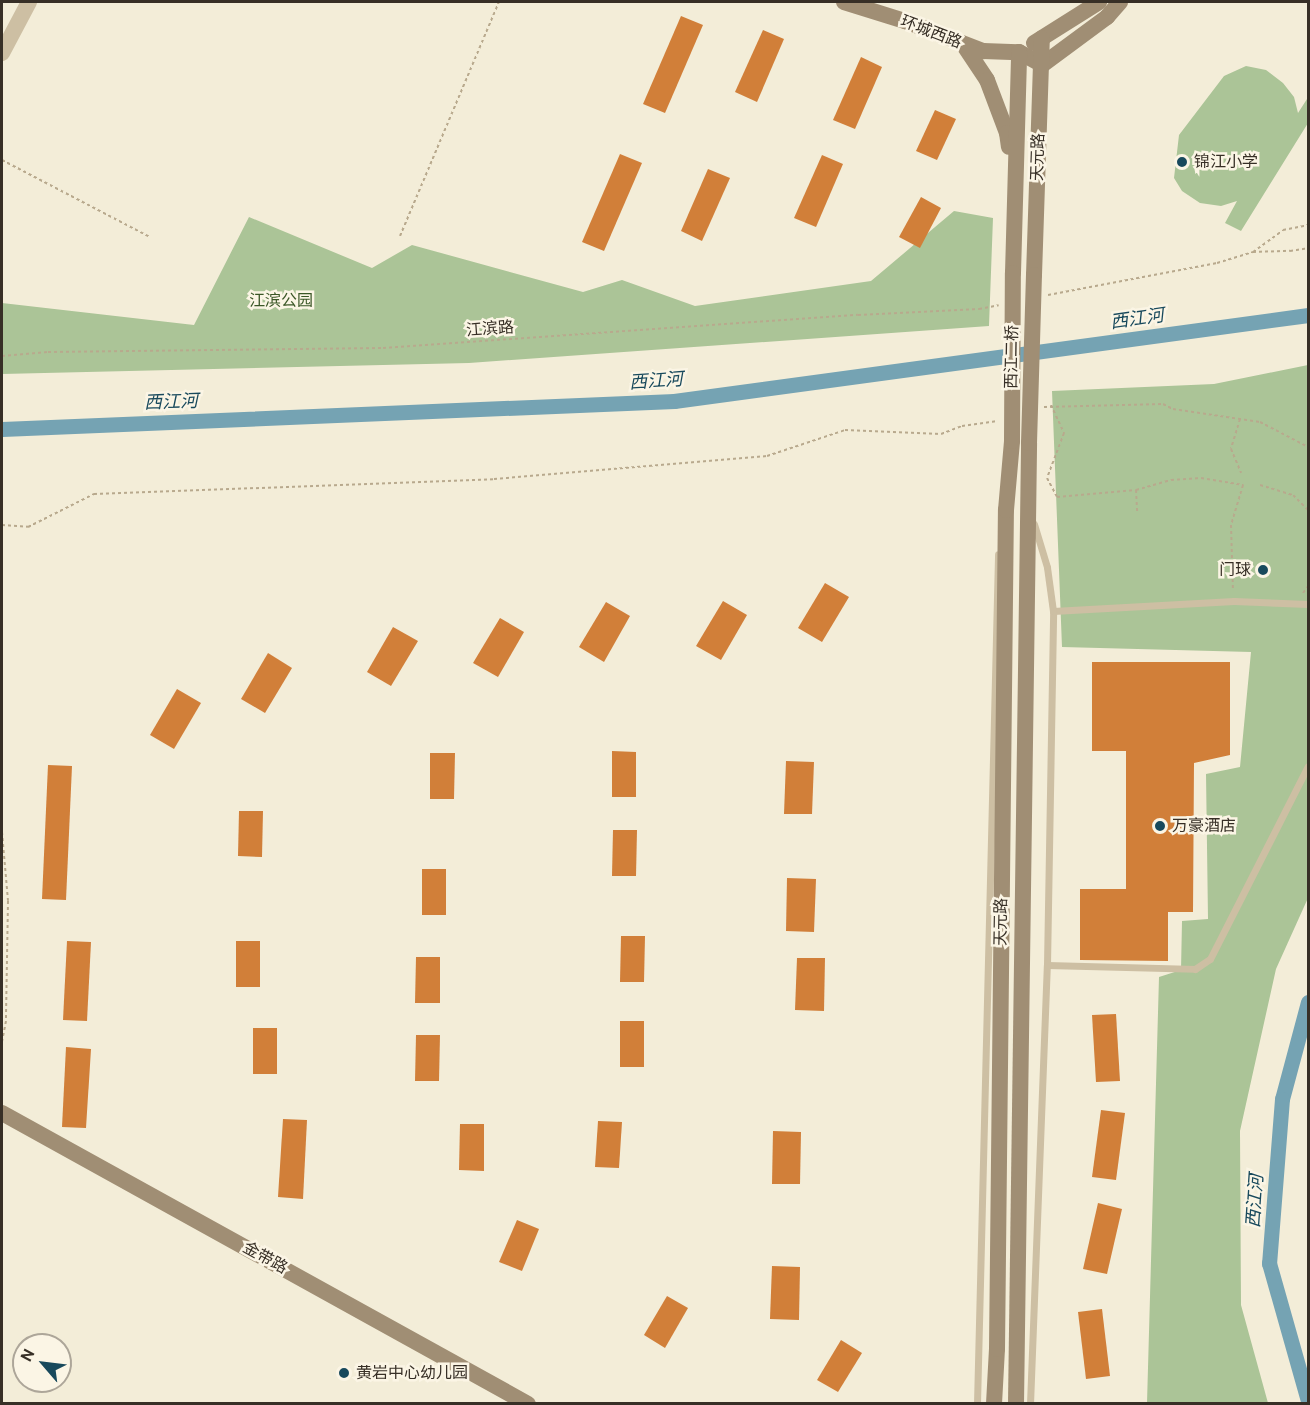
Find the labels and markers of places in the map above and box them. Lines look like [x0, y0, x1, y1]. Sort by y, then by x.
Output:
place label: 锦江小学 [1194, 152, 1258, 172]
marker: 锦江小学 [1175, 155, 1189, 169]
place label: 门球 [1219, 560, 1251, 580]
marker: 门球 [1256, 563, 1270, 577]
place label: 万豪酒店 [1172, 816, 1236, 836]
marker: 万豪酒店 [1153, 819, 1167, 833]
place label: 黄岩中心幼儿园 [356, 1363, 468, 1383]
marker: 黄岩中心幼儿园 [337, 1366, 351, 1380]

